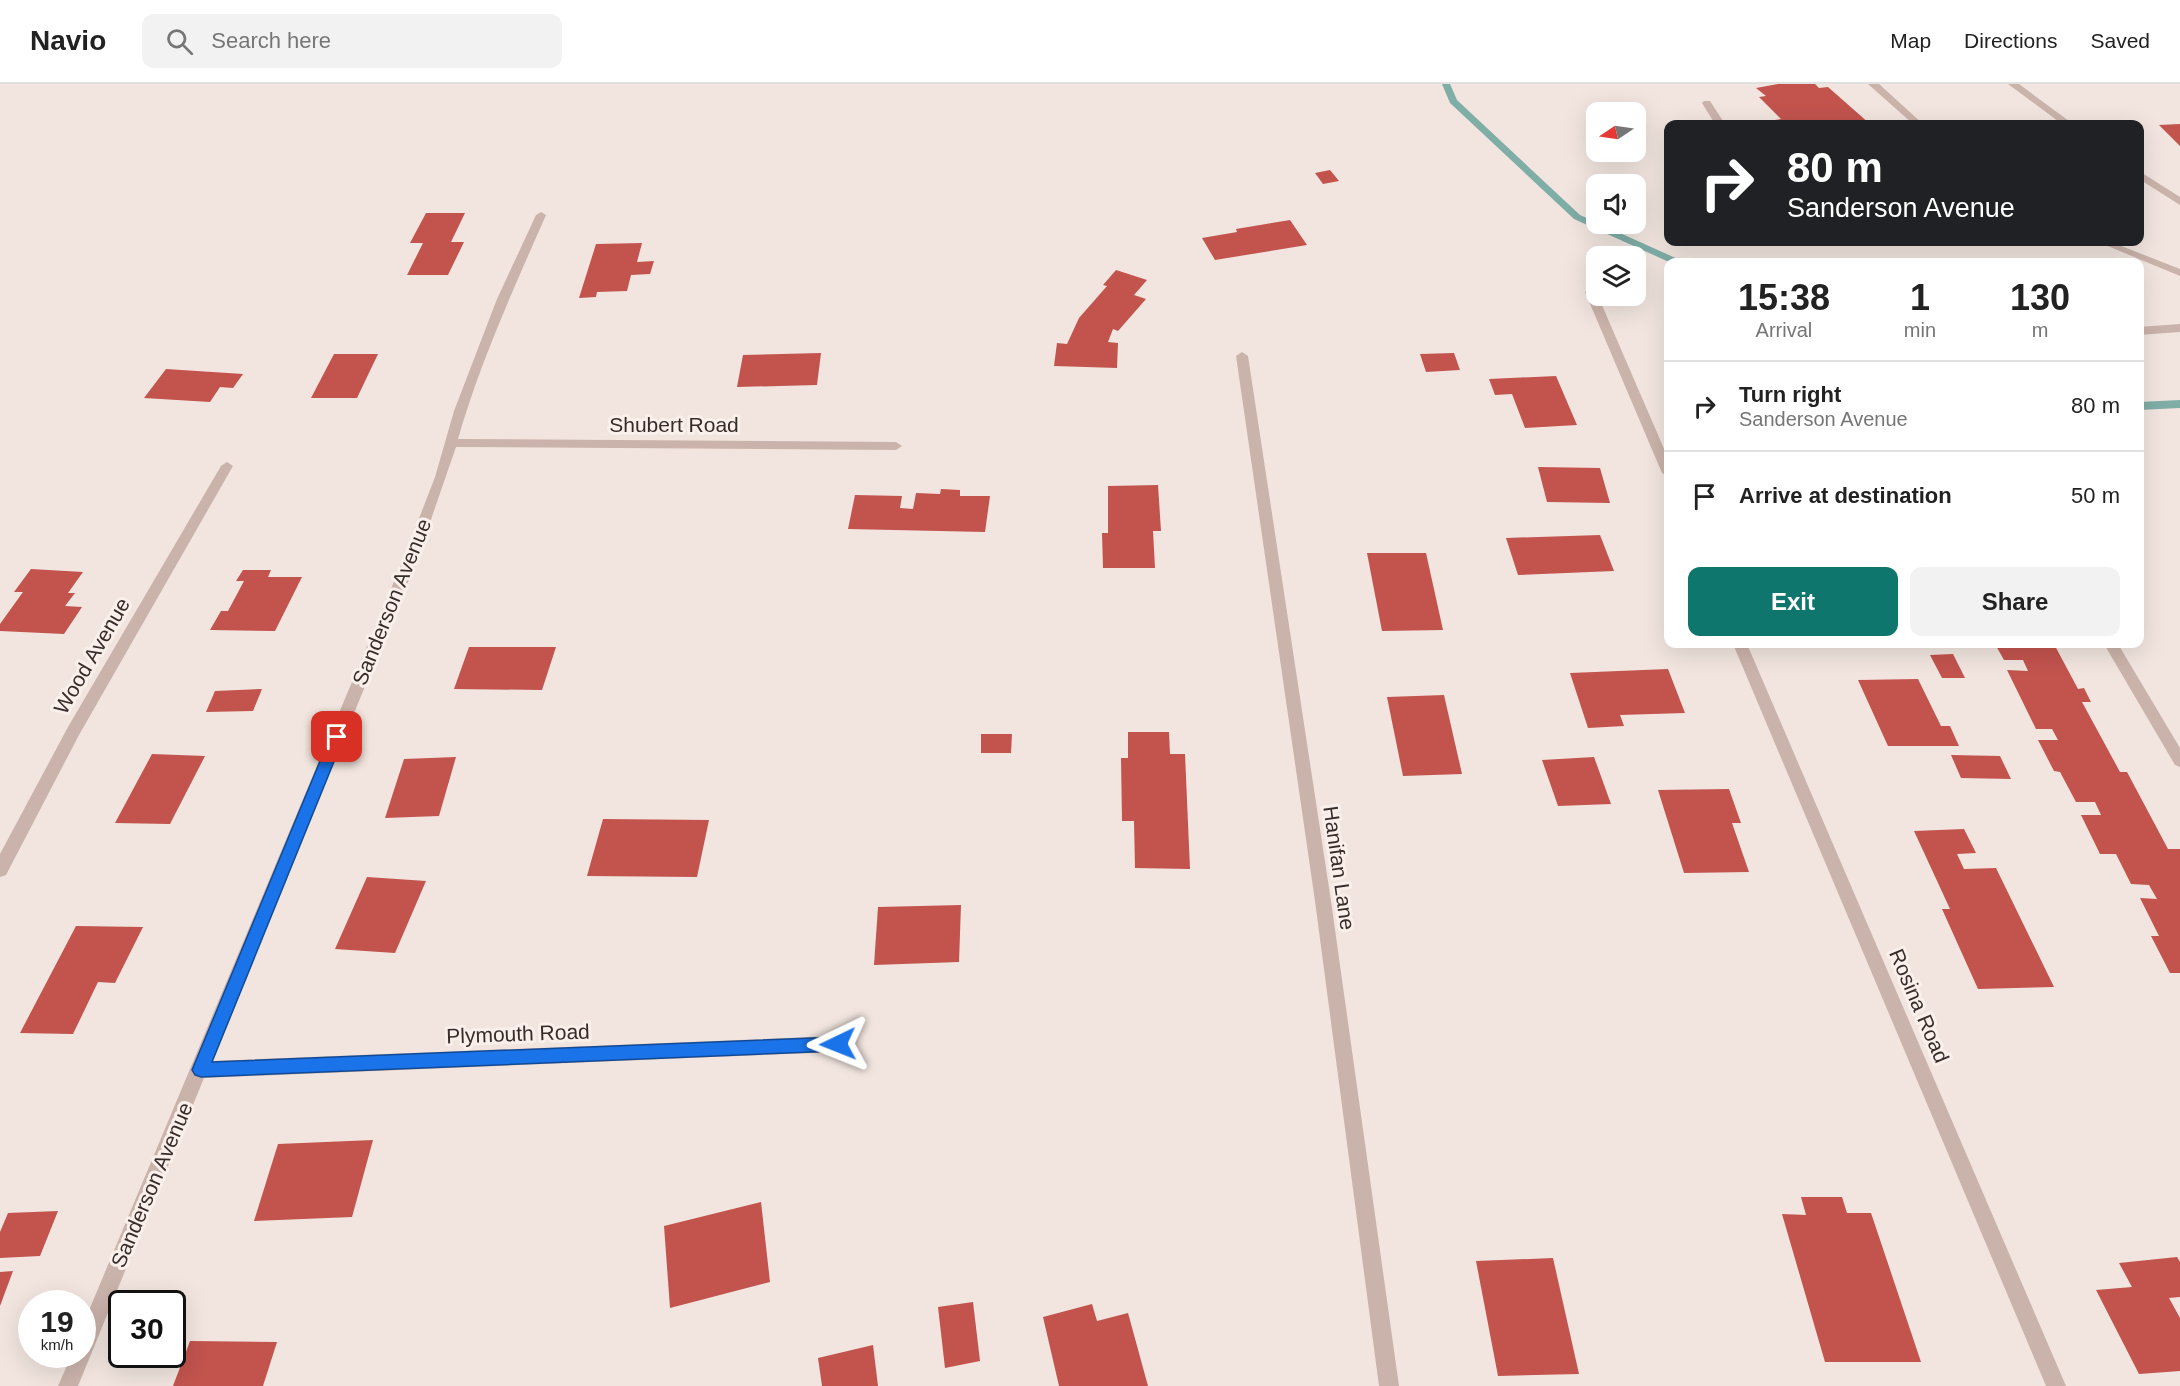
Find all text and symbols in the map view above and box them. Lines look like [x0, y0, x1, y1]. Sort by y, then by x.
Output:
search box [142, 14, 562, 68]
text: Navio [30, 25, 106, 56]
icon: search [163, 25, 196, 58]
text: Search here [211, 28, 331, 53]
text: Map [1890, 29, 1931, 52]
text: Directions [1964, 29, 2057, 52]
text: Saved [2090, 29, 2150, 52]
north arrow [1586, 102, 1646, 162]
map controls [1586, 102, 1646, 306]
icon: right [1688, 144, 1766, 222]
text: 80 m [1787, 144, 1883, 191]
button: sound [1586, 174, 1646, 234]
text: Sanderson Avenue [1787, 193, 2015, 223]
button: layers [1586, 246, 1646, 306]
text: 15:38 [1738, 277, 1830, 318]
text: 1 [1910, 277, 1930, 318]
text: 130 [2010, 277, 2070, 318]
text: Arrival [1756, 319, 1812, 341]
text: min [1904, 319, 1936, 341]
text: m [2032, 319, 2048, 341]
text: Turn right [1739, 382, 1841, 407]
icon: right [1688, 390, 1721, 423]
text: 80 m [2071, 393, 2120, 418]
text: Sanderson Avenue [1739, 408, 1908, 430]
street label: Shubert Road [609, 413, 739, 436]
icon: arrive [1688, 480, 1721, 513]
text: Arrive at destination [1739, 483, 1952, 508]
text: 50 m [2071, 483, 2120, 508]
street label: Sanderson Avenue [348, 515, 435, 688]
button: Exit [1688, 567, 1898, 636]
button: Share [1910, 567, 2120, 636]
street label: Wood Avenue [49, 594, 134, 718]
pin [311, 711, 362, 762]
icon: arrive [320, 720, 353, 753]
street label: Hanifan Lane [1319, 804, 1360, 931]
street label: Rosina Road [1885, 945, 1954, 1066]
position arrow [806, 1012, 870, 1076]
street label: Plymouth Road [446, 1020, 590, 1047]
street label: Sanderson Avenue [106, 1099, 197, 1271]
speed limit sign: 30 [108, 1290, 186, 1368]
text: 19 [40, 1305, 74, 1338]
text: km/h [41, 1336, 73, 1353]

